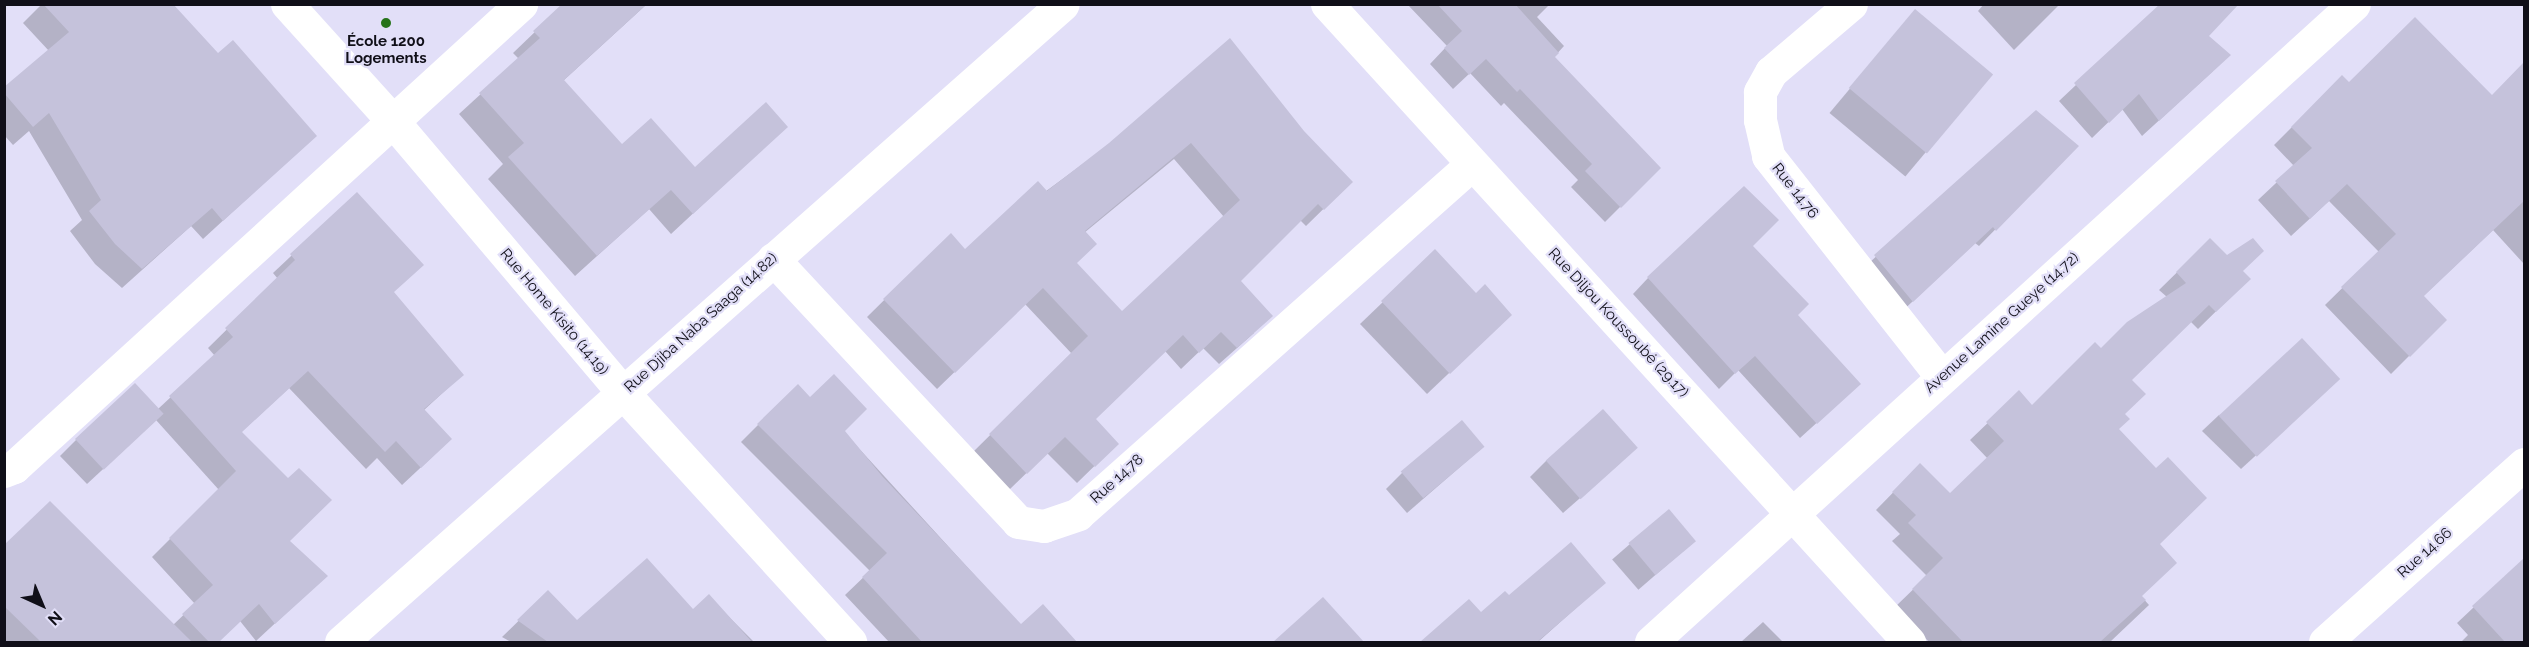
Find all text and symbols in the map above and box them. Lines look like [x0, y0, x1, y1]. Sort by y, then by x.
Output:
marker: École 1200 Logements [379, 16, 393, 30]
place label: École 1200 Logements [345, 32, 427, 67]
street label: Rue 14.76 [1768, 160, 1822, 222]
street label: Rue Home Kisito (14.19) [496, 245, 612, 379]
street label: Rue Diljou Koussoubé (29.17) [1544, 245, 1692, 401]
street label: Rue Djiba Naba Saaga (14.82) [621, 249, 781, 397]
street label: Avenue Lamine Gueye (14.72) [1921, 249, 2083, 397]
street label: Rue 14.78 [1087, 450, 1147, 508]
street label: Rue 14.66 [2394, 524, 2456, 582]
north arrow [12, 575, 72, 635]
text: N [44, 607, 66, 629]

